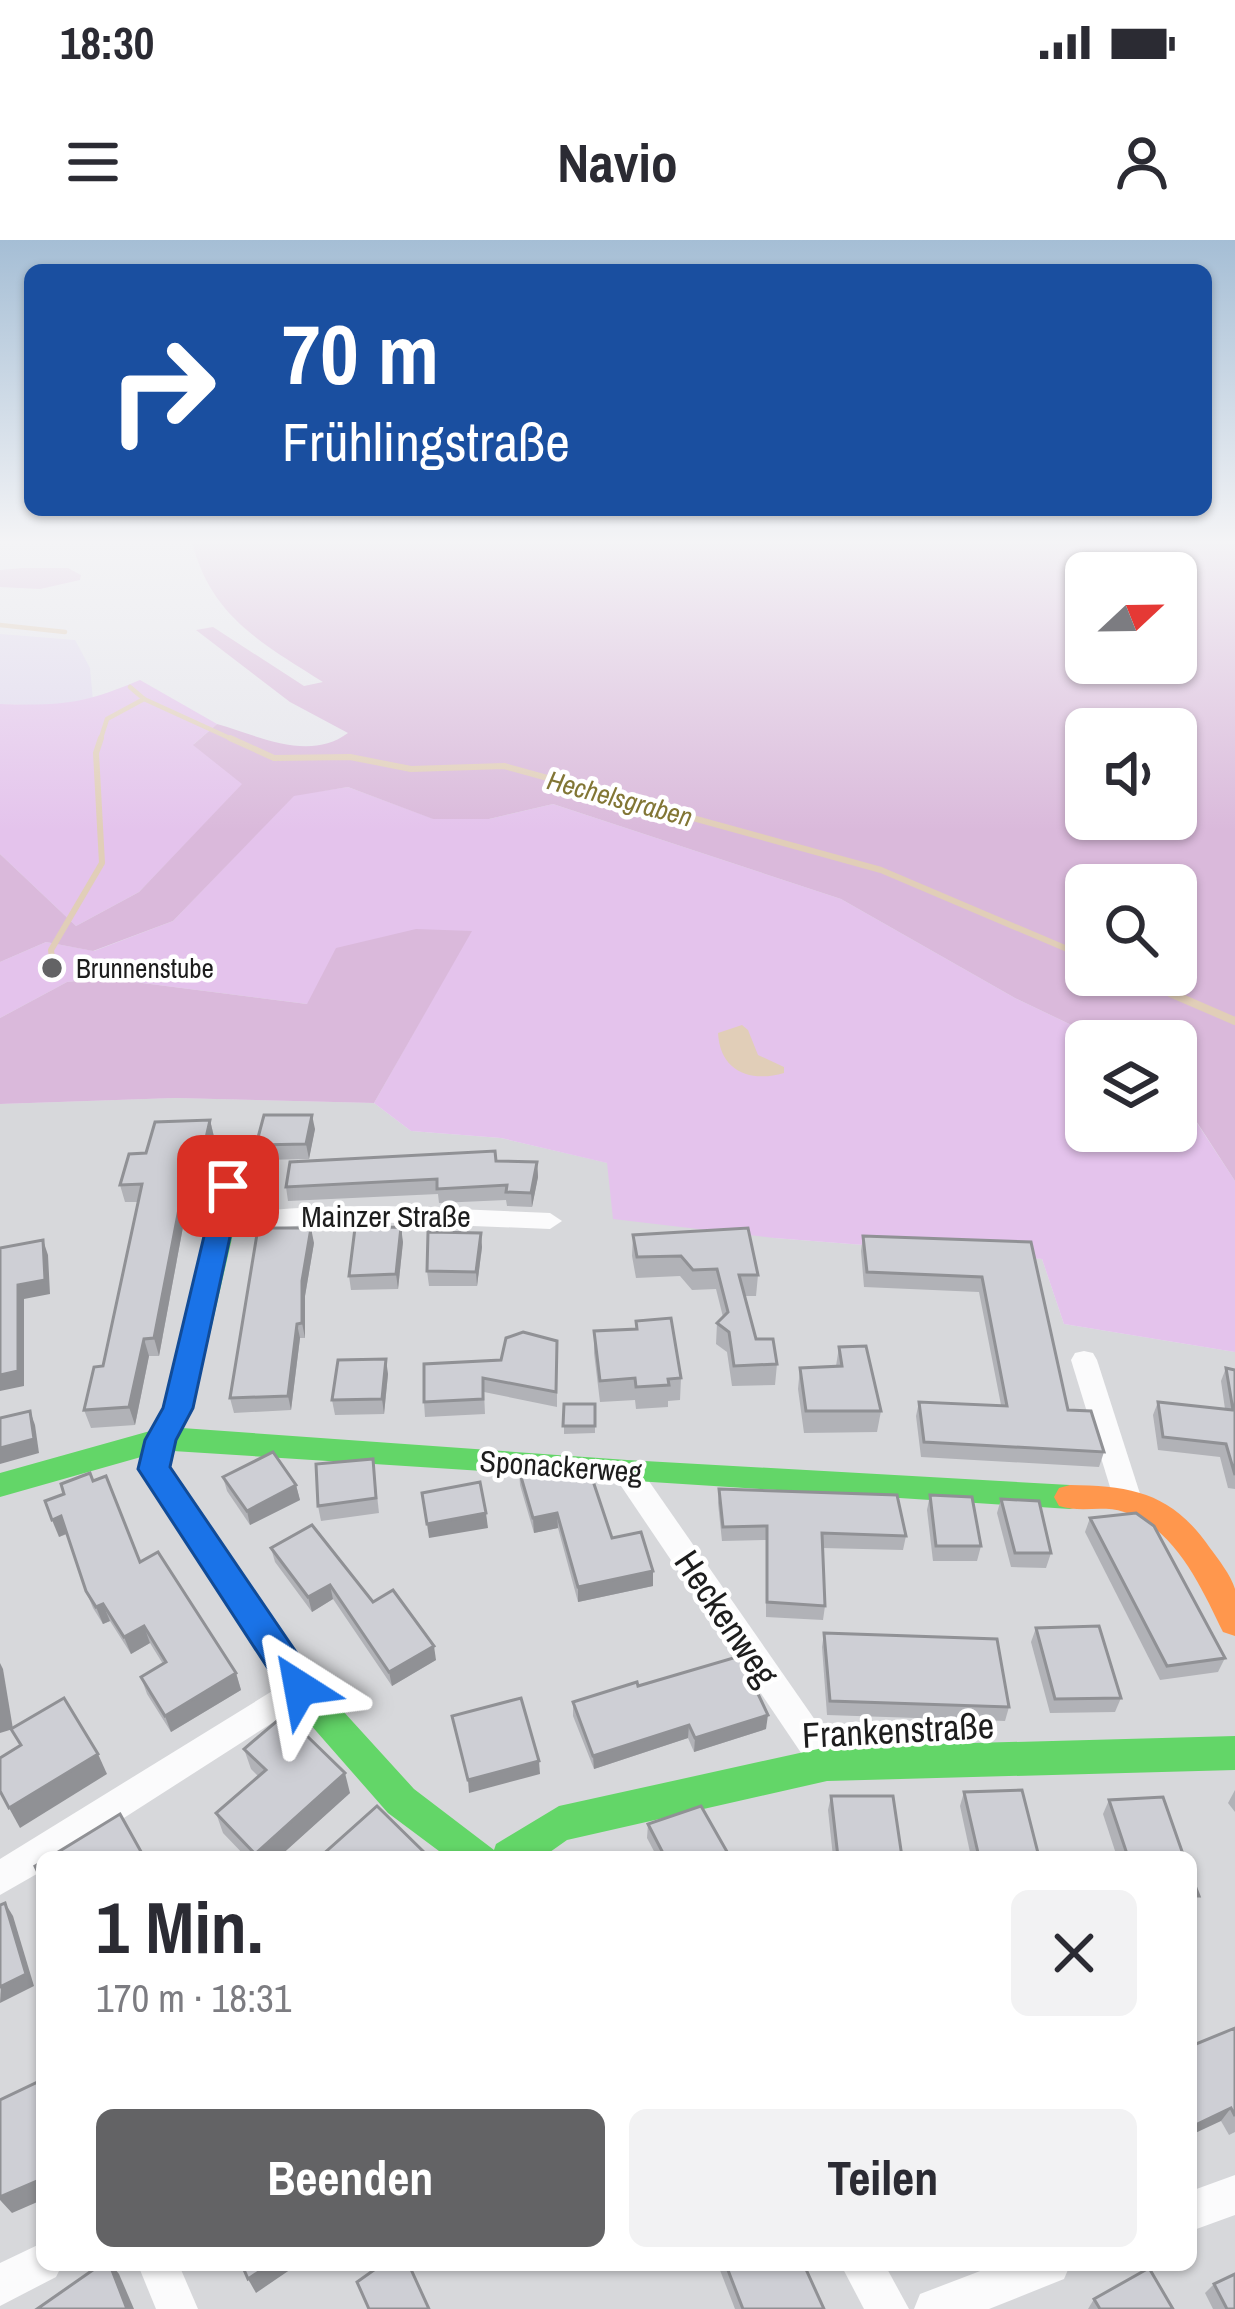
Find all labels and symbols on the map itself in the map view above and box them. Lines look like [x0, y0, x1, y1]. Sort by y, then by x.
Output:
north arrow [1065, 552, 1197, 684]
water label: Hechelsgraben [543, 761, 697, 835]
place label: Brunnenstube [76, 950, 214, 986]
marker: Brunnenstube [39, 955, 65, 981]
pin [177, 1135, 279, 1237]
street label: Mainzer Straße [301, 1196, 471, 1236]
street label: Sponackerweg [478, 1440, 644, 1492]
street label: Heckenweg [664, 1541, 790, 1696]
position arrow [237, 1625, 363, 1751]
street label: Frankenstraße [801, 1701, 995, 1759]

